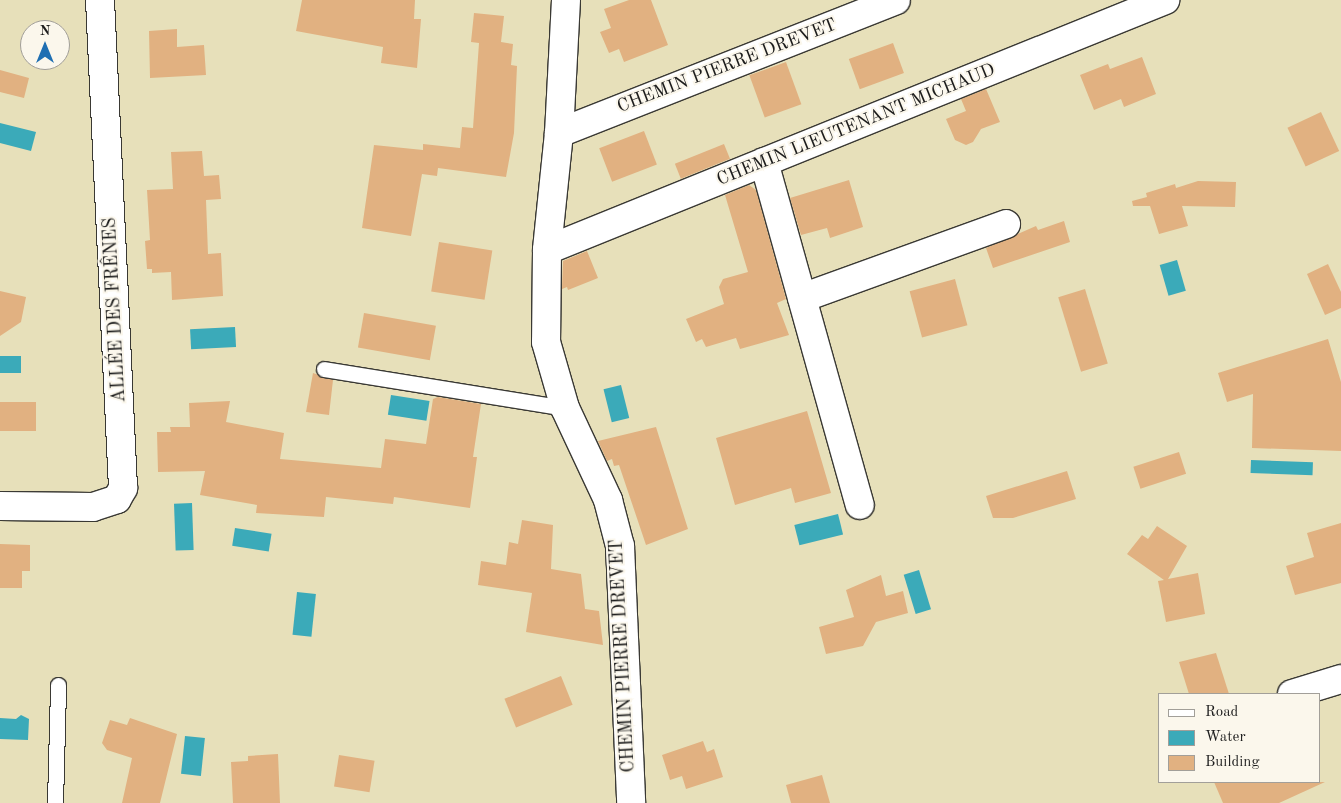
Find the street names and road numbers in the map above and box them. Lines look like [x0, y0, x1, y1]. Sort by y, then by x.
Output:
street label: CHEMIN PIERRE DREVET [614, 14, 840, 118]
street label: CHEMIN LIEUTENANT MICHAUD [714, 59, 998, 191]
street label: ALLÉE DES FRÊNES [99, 217, 131, 403]
street label: CHEMIN PIERRE DREVET [606, 539, 640, 773]

